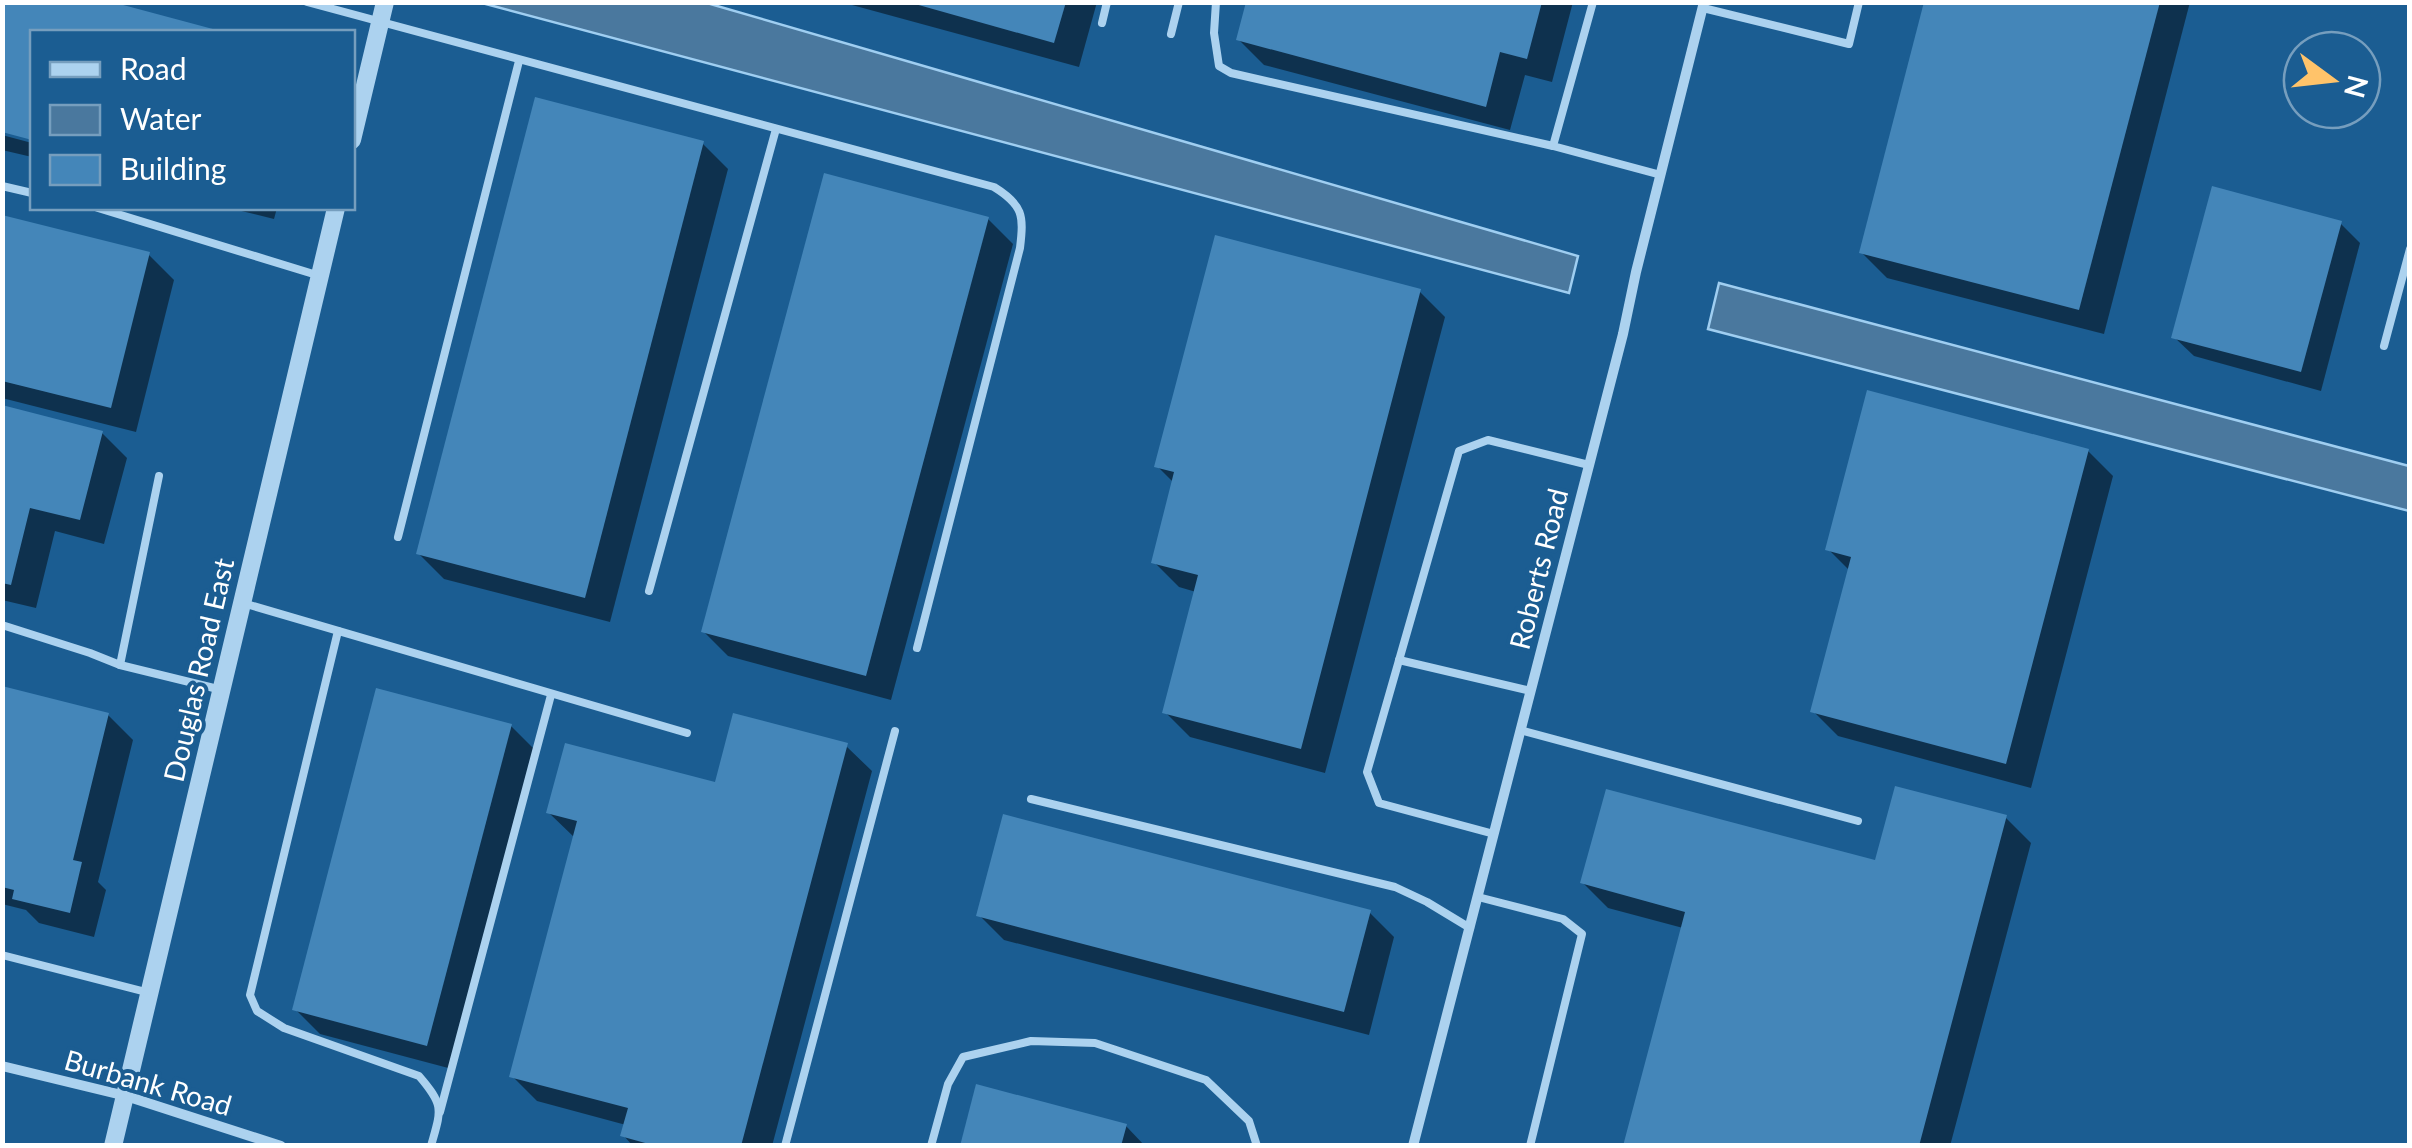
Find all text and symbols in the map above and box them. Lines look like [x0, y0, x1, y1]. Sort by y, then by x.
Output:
legend [30, 30, 355, 210]
north arrow [2282, 30, 2382, 130]
text: Road [120, 50, 187, 86]
text: N [2338, 72, 2376, 102]
text: Water [120, 100, 202, 136]
text: Building [120, 150, 226, 186]
street label: Roberts Road [1502, 485, 1574, 653]
street label: Douglas Road East [156, 555, 240, 785]
street label: Burbank Road [61, 1042, 236, 1122]

